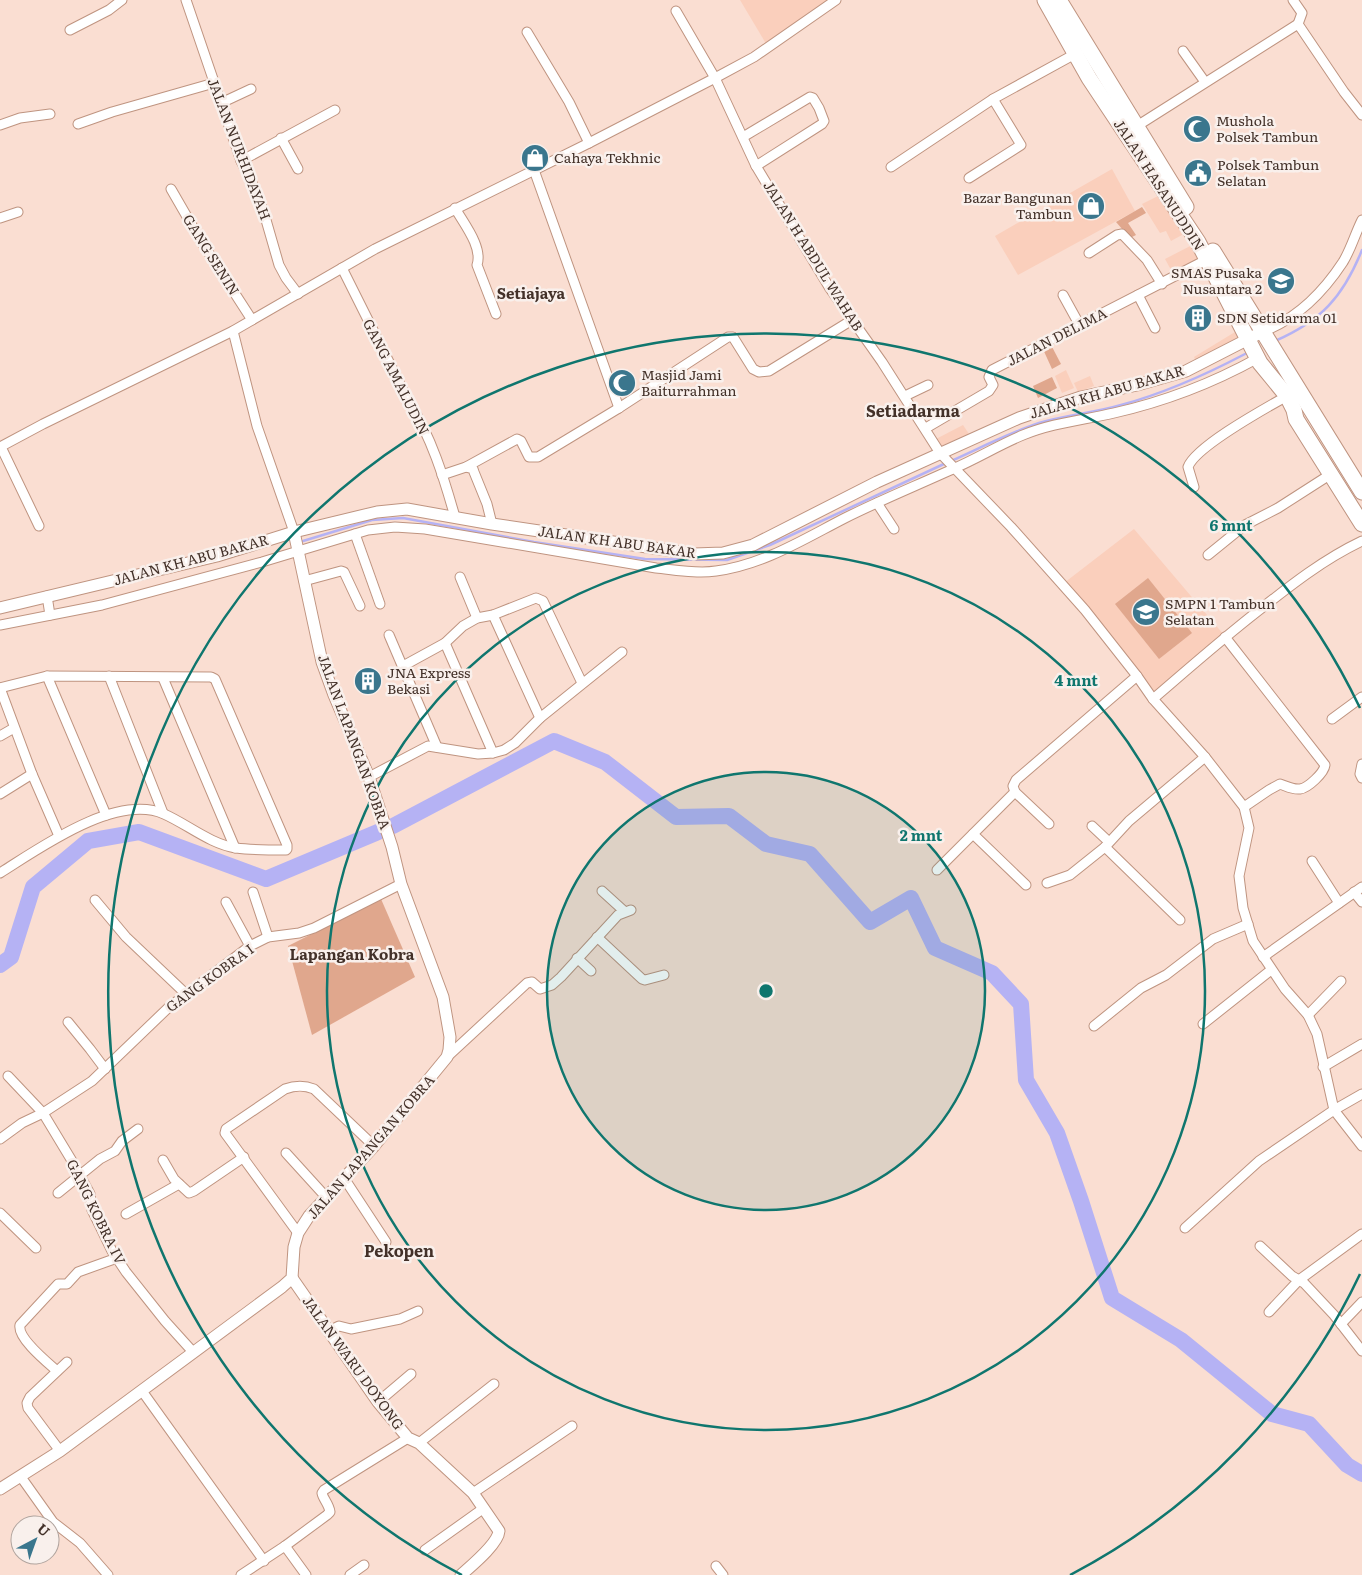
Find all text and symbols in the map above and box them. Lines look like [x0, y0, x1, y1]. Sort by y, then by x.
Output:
street label: JALAN NURHIDAYAH [204, 75, 276, 223]
place label: Mushola Polsek Tambun [1216, 110, 1318, 146]
mosque icon: Mushola Polsek Tambun [1182, 114, 1212, 144]
street label: JALAN HASANUDDIN [1110, 115, 1210, 254]
shop icon: Cahaya Tekhnic [520, 143, 550, 173]
place label: Cahaya Tekhnic [554, 147, 660, 167]
place label: Polsek Tambun Selatan [1217, 154, 1319, 190]
public building icon: Polsek Tambun Selatan [1183, 158, 1213, 188]
street label: JALAN H ABDUL WAHAB [759, 176, 868, 335]
place label: Bazar Bangunan Tambun [963, 187, 1072, 223]
shop icon: Bazar Bangunan Tambun [1076, 191, 1106, 221]
street label: GANG SENIN [179, 210, 245, 299]
place label: SMAS Pusaka Nusantara 2 [1171, 262, 1262, 298]
school or university icon: SMAS Pusaka Nusantara 2 [1266, 266, 1296, 296]
district label: Setiajaya [497, 281, 566, 304]
street label: JALAN DELIMA [1003, 302, 1110, 370]
building icon: SDN Setidarma 01 [1183, 303, 1213, 333]
place label: SDN Setidarma 01 [1217, 307, 1337, 327]
street label: GANG AMALUDIN [359, 315, 435, 438]
street label: JALAN KH ABU BAKAR [1027, 359, 1186, 423]
place label: Masjid Jami Baiturrahman [641, 364, 737, 400]
mosque icon: Masjid Jami Baiturrahman [607, 368, 637, 398]
district label: Setiadarma [866, 398, 961, 422]
text: 6 mnt [1209, 513, 1253, 536]
street label: JALAN KH ABU BAKAR [537, 520, 698, 562]
street label: JALAN KH ABU BAKAR [111, 529, 270, 589]
place label: SMPN 1 Tambun Selatan [1165, 593, 1275, 629]
school or university icon: SMPN 1 Tambun Selatan [1131, 597, 1161, 627]
street label: JALAN LAPANGAN KOBRA [314, 651, 396, 833]
place label: JNA Express Bekasi [387, 662, 470, 698]
building icon: JNA Express Bekasi [353, 666, 383, 696]
text: 4 mnt [1054, 668, 1098, 691]
text: 2 mnt [900, 823, 943, 846]
street label: GANG KOBRA I [161, 938, 258, 1016]
district label: Lapangan Kobra [290, 942, 415, 965]
centre of rings [757, 982, 775, 1000]
street label: JALAN LAPANGAN KOBRA [302, 1069, 439, 1223]
street label: GANG KOBRA IV [63, 1156, 131, 1268]
district label: Pekopen [364, 1238, 434, 1262]
street label: JALAN WARU DOYONG [298, 1291, 409, 1434]
north arrow [10, 1515, 60, 1565]
text: U [33, 1518, 55, 1541]

